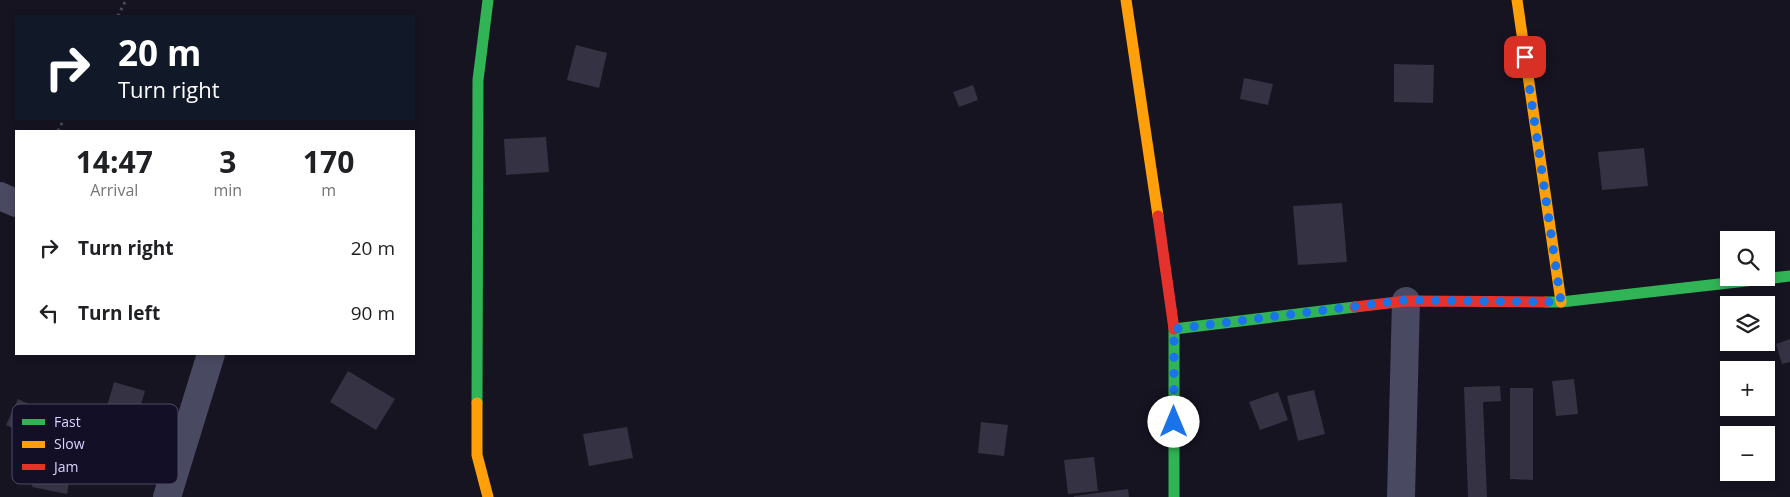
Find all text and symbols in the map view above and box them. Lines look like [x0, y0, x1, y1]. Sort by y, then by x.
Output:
text: 20 m [118, 29, 201, 76]
icon: right [35, 35, 100, 100]
pin [1504, 36, 1546, 78]
icon: arrive [1511, 43, 1539, 71]
text: Turn right [118, 74, 220, 104]
text: 14:47 [76, 141, 153, 182]
text: 3 [219, 141, 236, 182]
text: 170 [303, 141, 354, 182]
text: Arrival [90, 179, 138, 201]
text: min [214, 179, 242, 201]
text: m [321, 179, 336, 201]
map controls [1720, 231, 1775, 481]
button: search [1720, 231, 1775, 286]
icon: right [35, 234, 63, 262]
text: Turn right [78, 235, 173, 261]
text: 20 m [351, 235, 395, 261]
button: layers [1720, 296, 1775, 351]
icon: left [35, 299, 63, 327]
text: Turn left [78, 300, 160, 326]
text: 90 m [351, 300, 395, 326]
button: + [1720, 361, 1775, 416]
position arrow [1147, 395, 1199, 447]
legend [12, 404, 178, 484]
text: Fast [54, 412, 81, 431]
button: − [1720, 426, 1775, 481]
text: Slow [54, 434, 85, 453]
text: Jam [52, 457, 79, 476]

